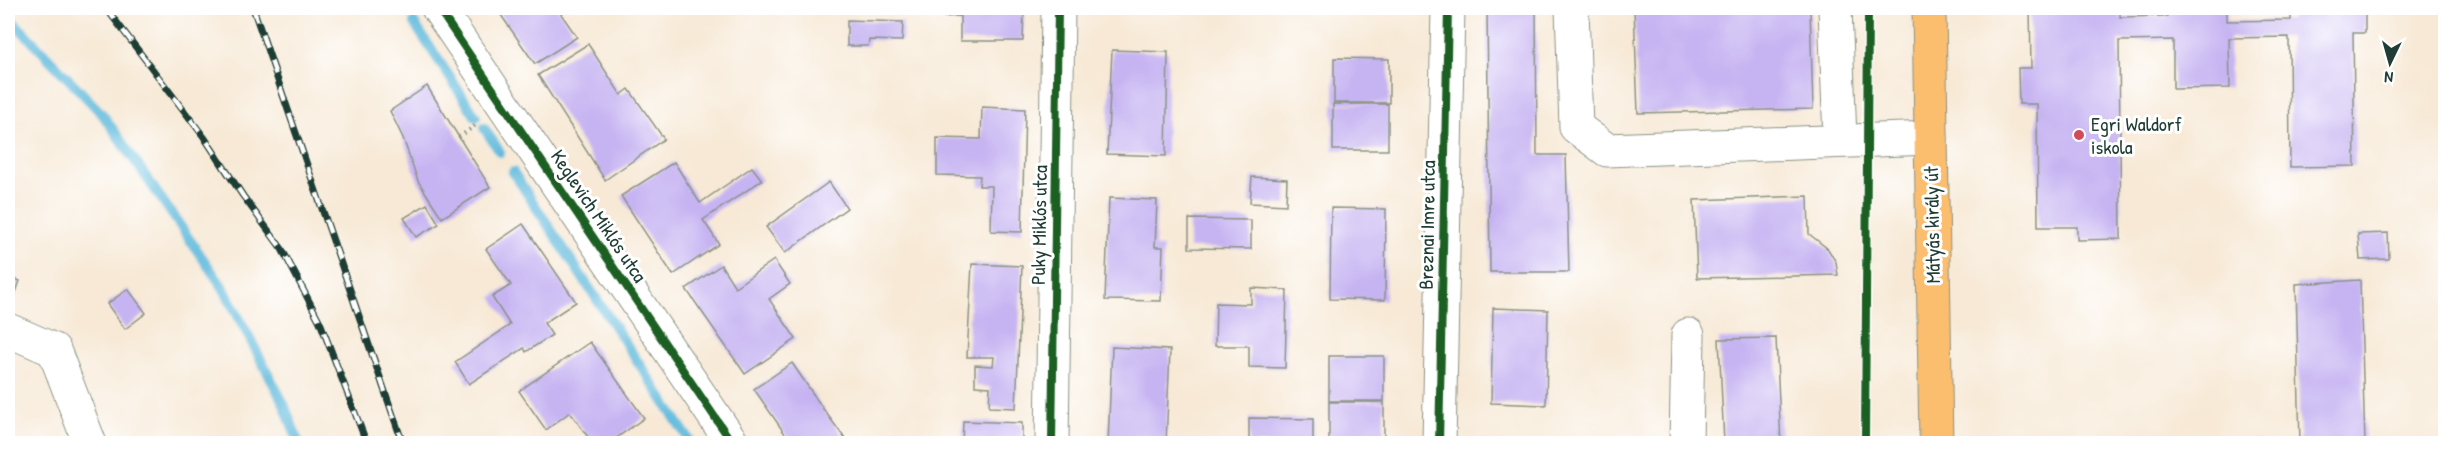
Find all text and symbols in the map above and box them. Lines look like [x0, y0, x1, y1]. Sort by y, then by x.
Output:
north arrow [2360, 33, 2420, 93]
text: N [2383, 67, 2394, 89]
place label: Egri Waldorf iskola [2091, 110, 2182, 160]
marker: Egri Waldorf iskola [2072, 128, 2086, 142]
street label: Keglevich Miklós utca [545, 144, 654, 288]
street label: Breznai Imre utca [1412, 160, 1441, 290]
street label: Puky Miklós utca [1024, 165, 1053, 285]
street label: Mátyás király út [1917, 165, 1946, 284]

